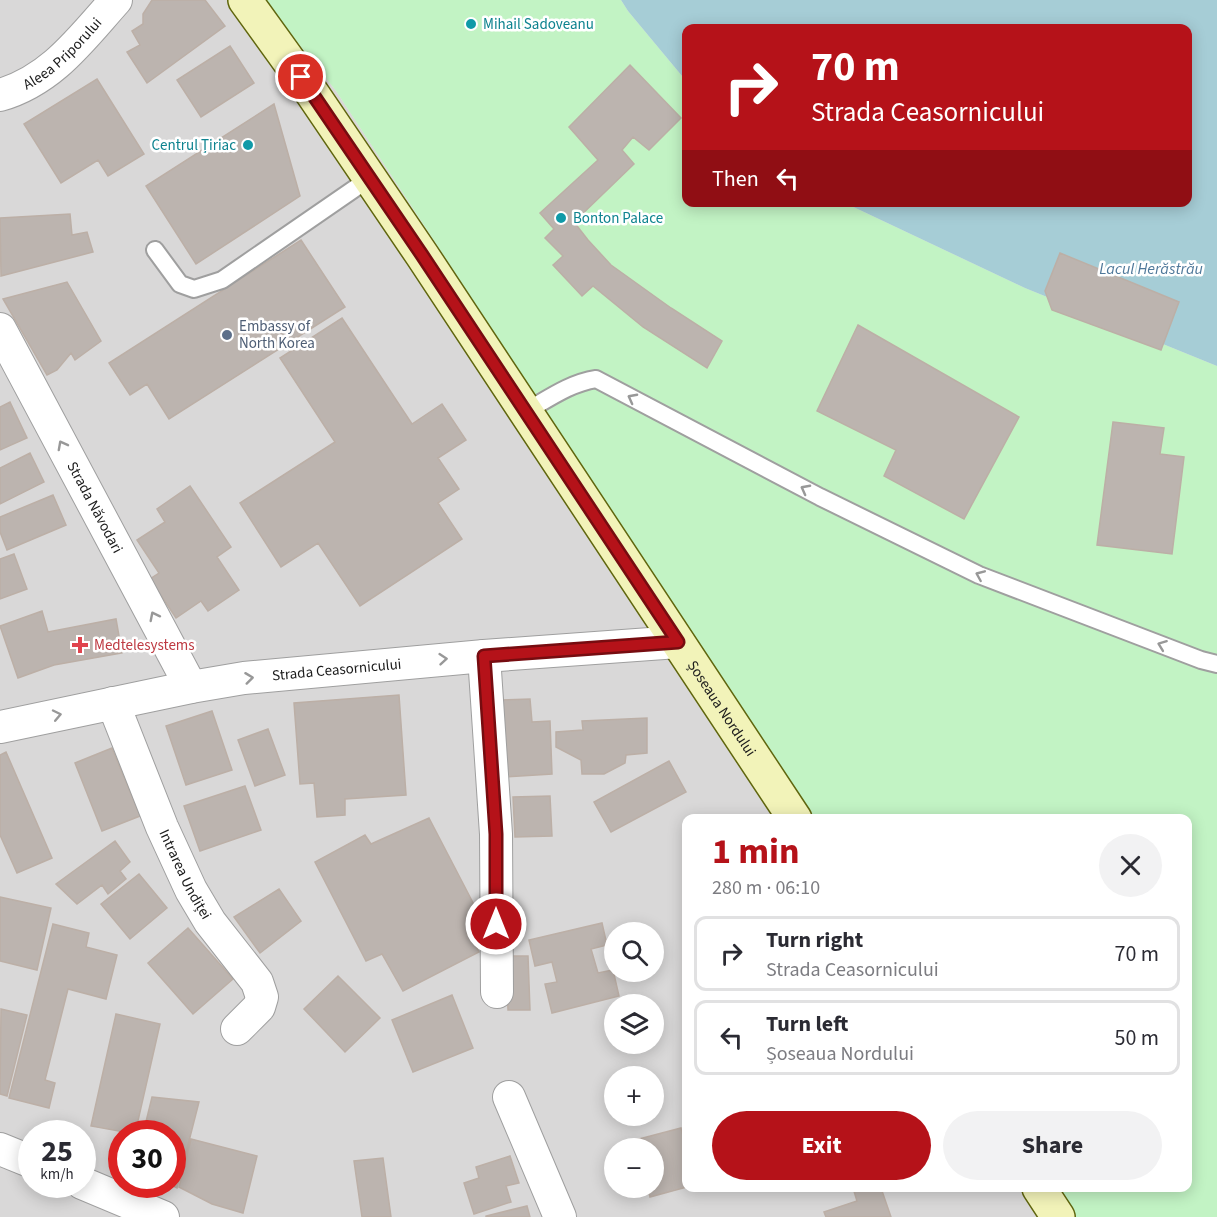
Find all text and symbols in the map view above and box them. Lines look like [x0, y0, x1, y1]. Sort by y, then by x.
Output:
street label: Aleea Priporului [19, 13, 107, 95]
place label: Mihail Sadoveanu [483, 14, 594, 35]
marker: Mihail Sadoveanu [464, 17, 478, 31]
text: 70 m [811, 37, 900, 97]
icon: right [712, 48, 790, 126]
pin [275, 51, 326, 102]
icon: arrive [284, 60, 317, 93]
text: Strada Ceasornicului [811, 93, 1044, 132]
place label: Centrul Țiriac [152, 135, 236, 156]
marker: Centrul Țiriac [241, 138, 255, 152]
icon: left [771, 162, 804, 195]
text: Then [712, 163, 759, 195]
place label: Bonton Palace [573, 208, 663, 229]
marker: Bonton Palace [554, 211, 568, 225]
water label: Lacul Herăstrău [1099, 258, 1203, 280]
place label: Embassy of North Korea [239, 316, 315, 354]
marker: Embassy of North Korea [220, 328, 234, 342]
one-way arrow [628, 394, 638, 405]
one-way arrow [58, 440, 69, 451]
street label: Strada Năvodari [62, 458, 128, 557]
one-way arrow [800, 485, 811, 496]
one-way arrow [975, 570, 986, 582]
one-way arrow [150, 612, 161, 623]
place label: Medtelesystems [94, 635, 195, 656]
marker: Medtelesystems [71, 636, 89, 654]
one-way arrow [1157, 639, 1168, 652]
street label: Strada Ceasornicului [271, 653, 402, 686]
one-way arrow [438, 653, 447, 666]
street label: Șoseaua Nordului [682, 656, 761, 761]
one-way arrow [244, 672, 253, 684]
one-way arrow [52, 709, 62, 722]
street label: Intrarea Undiței [154, 826, 217, 923]
text: 1 min [712, 826, 800, 877]
button: close [1099, 834, 1162, 897]
text: 280 m · 06:10 [712, 874, 820, 902]
position arrow [464, 892, 528, 956]
map controls [604, 922, 664, 1198]
button: search [604, 922, 664, 982]
text: Turn right [766, 924, 863, 956]
icon: right [715, 937, 748, 970]
text: 70 m [1114, 938, 1159, 970]
text: Strada Ceasornicului [766, 956, 939, 984]
button: layers [604, 994, 664, 1054]
text: Turn left [766, 1008, 848, 1040]
icon: left [715, 1021, 748, 1054]
text: 50 m [1114, 1022, 1159, 1054]
text: Șoseaua Nordului [766, 1040, 914, 1068]
button: + [604, 1066, 664, 1126]
button: Exit [712, 1111, 931, 1180]
button: Share [943, 1111, 1162, 1180]
speed limit sign: 30 [108, 1120, 186, 1198]
text: 25 [41, 1130, 73, 1173]
button: − [604, 1138, 664, 1198]
text: km/h [40, 1164, 74, 1185]

